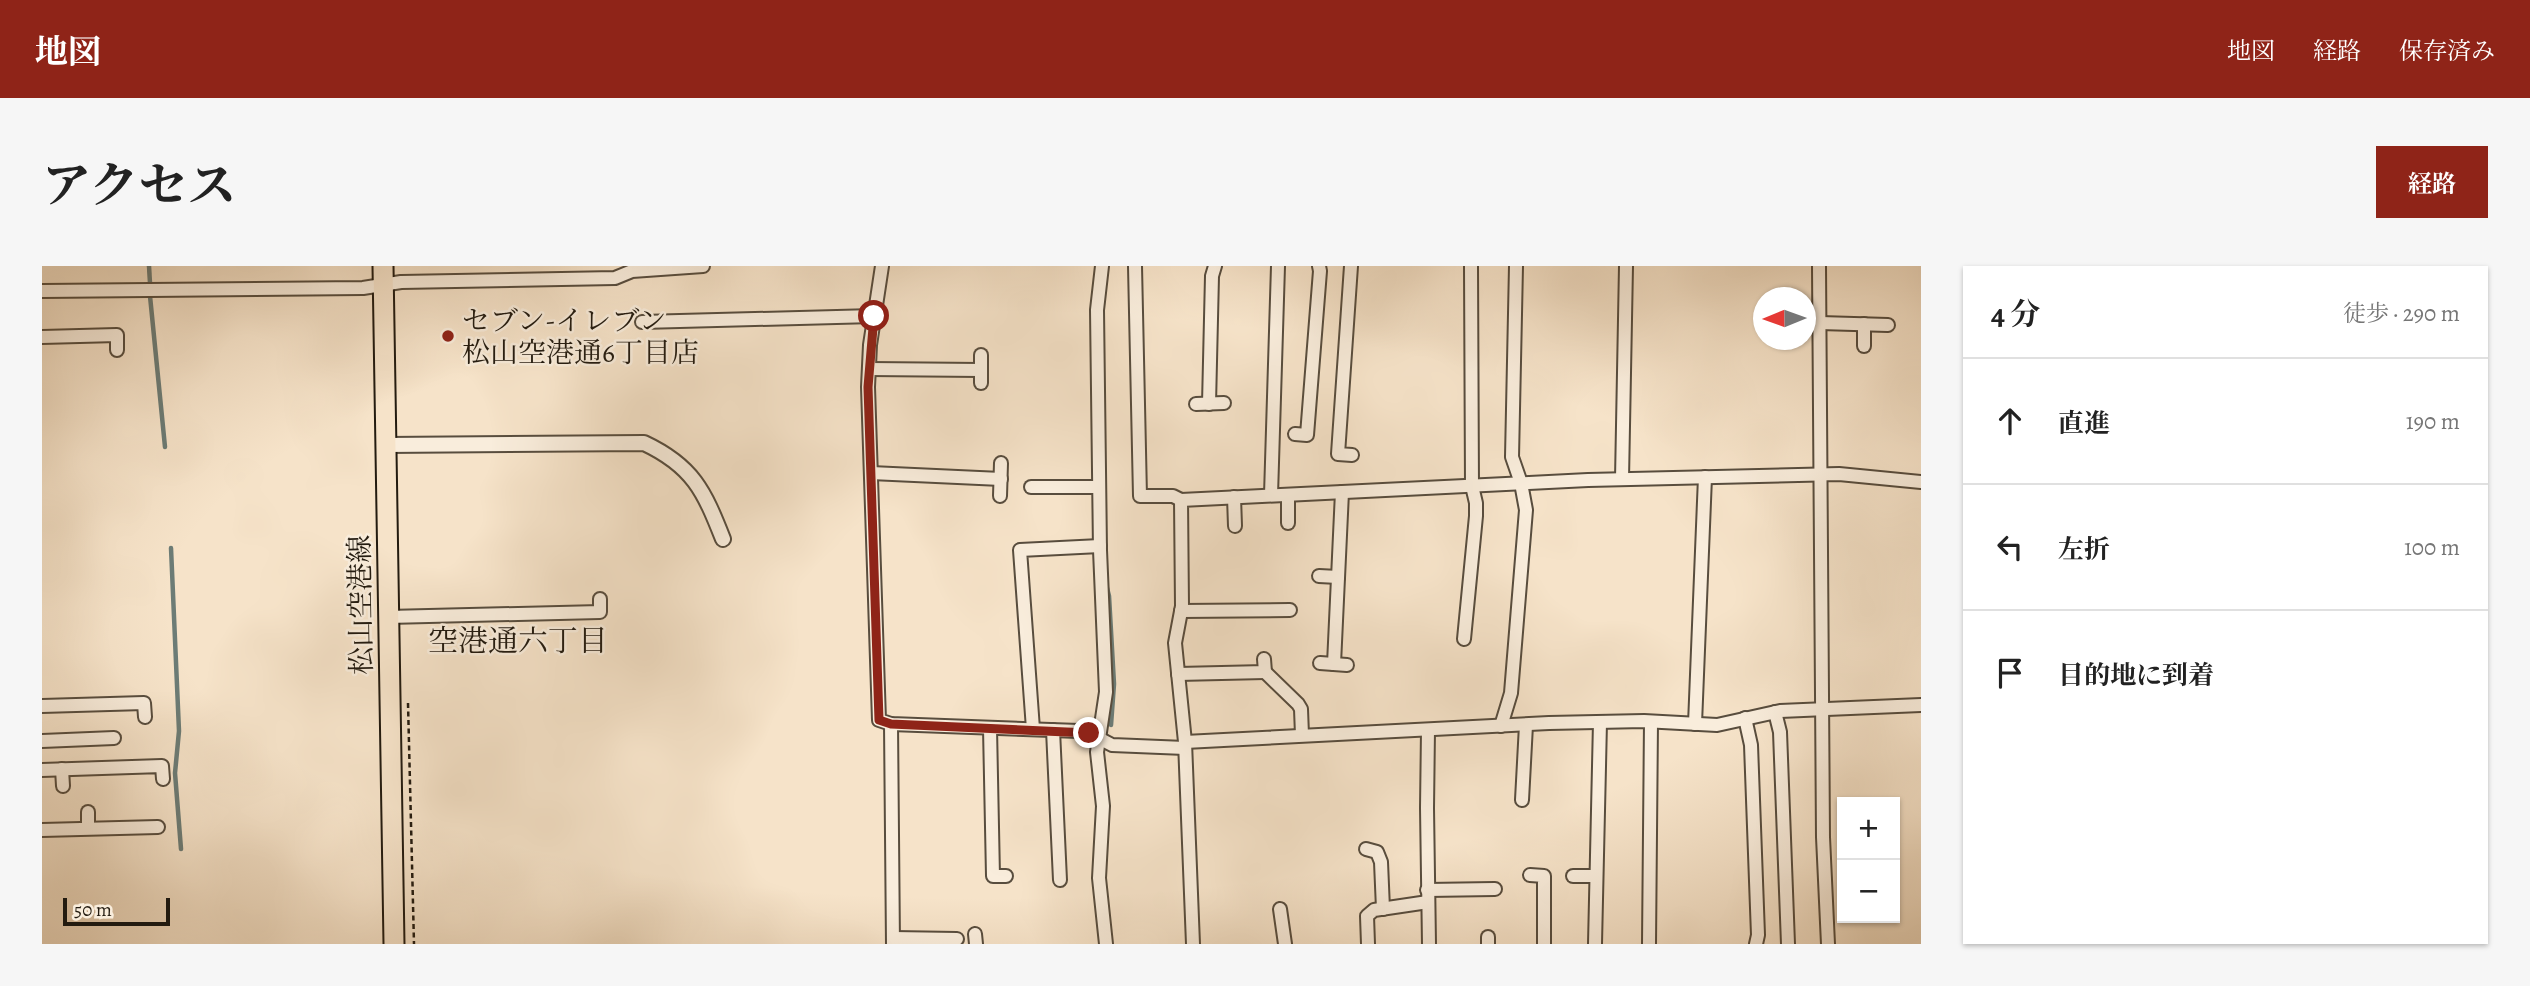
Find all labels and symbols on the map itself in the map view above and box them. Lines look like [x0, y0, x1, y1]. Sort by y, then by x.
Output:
north arrow [1753, 287, 1816, 350]
route start [858, 300, 889, 331]
place label: セブン-イレブン 松山空港通6丁目店 [462, 302, 699, 372]
marker: セブン-イレブン 松山空港通6丁目店 [440, 328, 456, 344]
street label: 松山空港線 [341, 535, 381, 675]
district label: 空港通六丁目 [428, 621, 608, 661]
route end [1073, 717, 1104, 748]
scale bar [63, 895, 170, 927]

